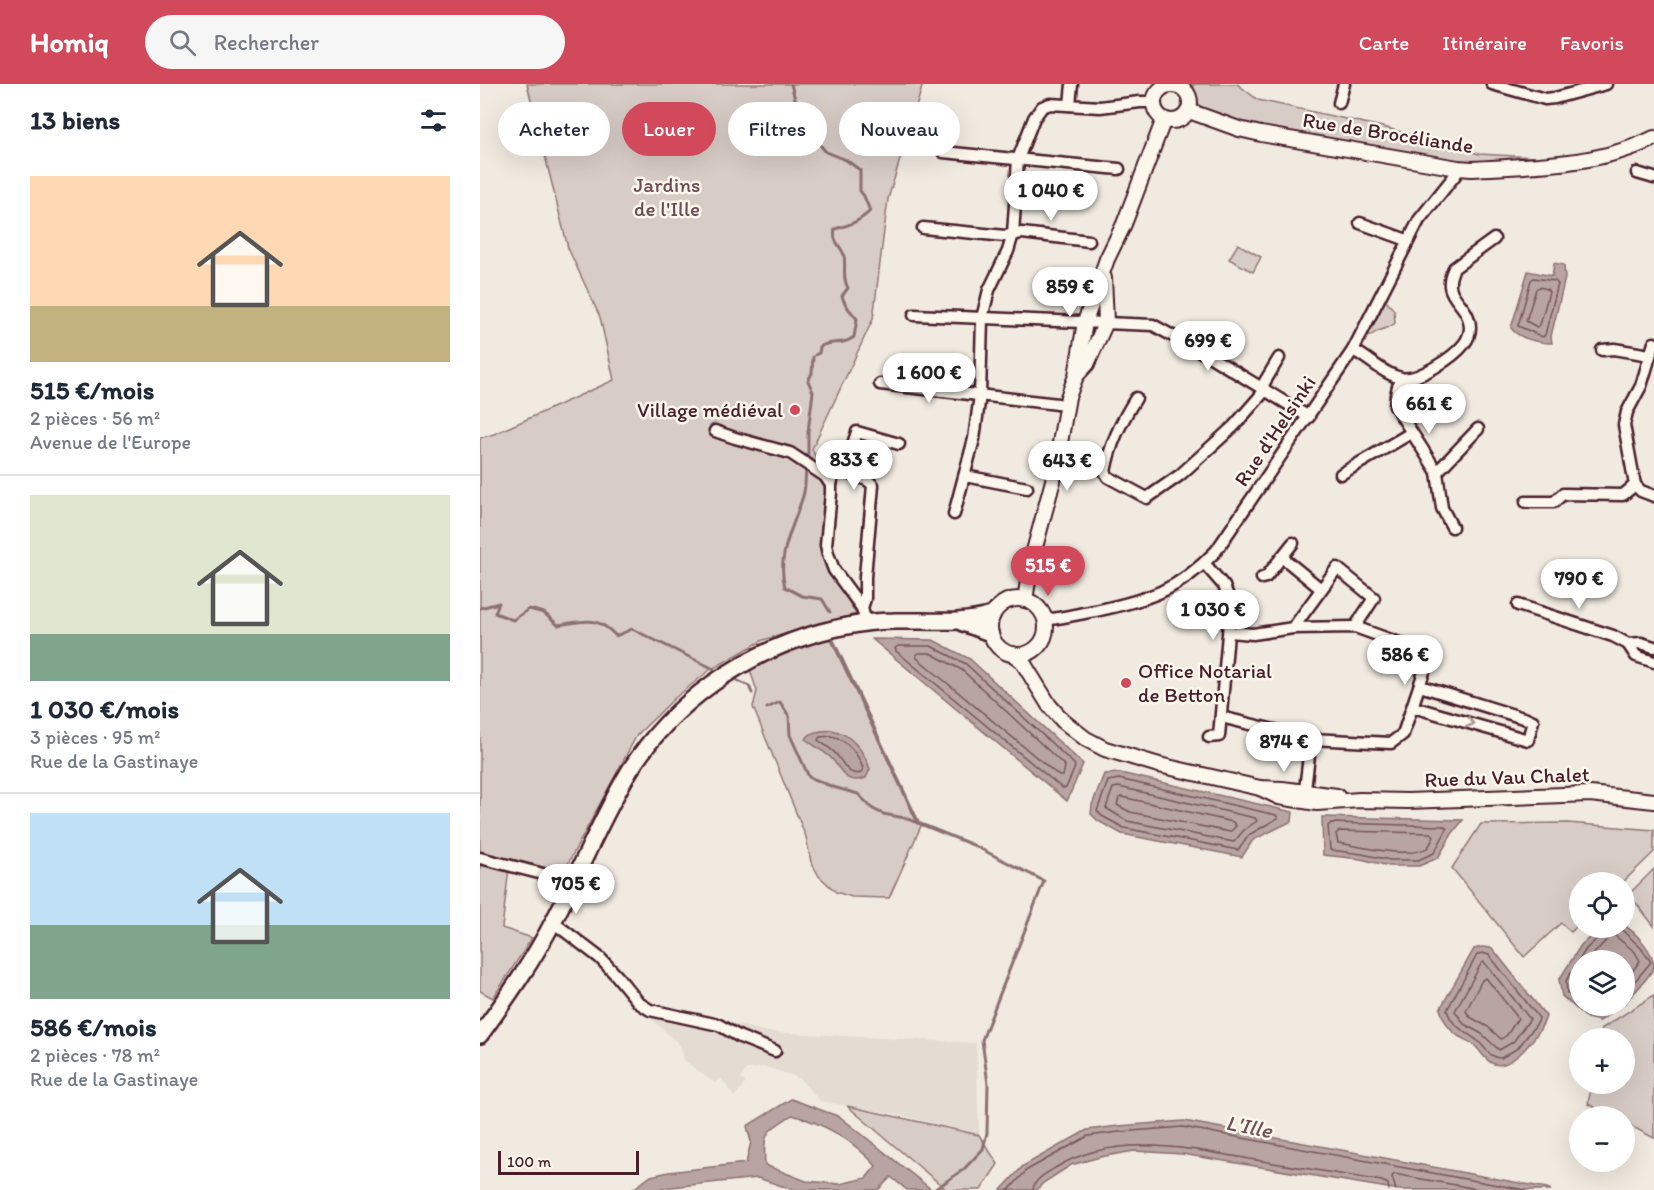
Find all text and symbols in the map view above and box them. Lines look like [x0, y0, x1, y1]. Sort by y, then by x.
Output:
search box [145, 15, 565, 69]
text: Homiq [30, 25, 109, 59]
icon: search [166, 26, 199, 59]
text: Rechercher [214, 29, 319, 56]
text: Carte [1359, 30, 1409, 55]
text: Itinéraire [1442, 30, 1527, 55]
text: Favoris [1560, 30, 1624, 55]
chip: Acheter [498, 102, 610, 156]
chip: Louer [622, 102, 716, 156]
chip: Filtres [728, 102, 827, 156]
chip: Nouveau [839, 102, 960, 156]
text: 13 biens [30, 104, 120, 136]
icon: filters [417, 104, 450, 137]
street label: Rue de Brocéliande [1301, 107, 1475, 158]
pin: 1 040 € [996, 171, 1106, 222]
park label: Jardins de l'Ille [634, 172, 700, 221]
text: 1 040 € [1018, 178, 1084, 202]
icon: home [186, 215, 294, 323]
pin: 859 € [1028, 267, 1112, 318]
text: 859 € [1046, 274, 1094, 298]
pin: 699 € [1166, 321, 1250, 372]
text: 699 € [1184, 328, 1232, 352]
pin: 1 600 € [874, 353, 984, 404]
text: 1 600 € [897, 360, 961, 384]
street label: Rue d'Helsinki [1228, 371, 1321, 491]
text: 515 €/mois [30, 374, 154, 406]
pin: 661 € [1387, 384, 1471, 435]
text: 661 € [1406, 391, 1452, 415]
place label: Village médiéval [637, 397, 783, 422]
marker: Village médiéval [788, 403, 802, 417]
text: 2 pièces · 56 m² [30, 406, 160, 430]
text: Avenue de l'Europe [30, 430, 191, 454]
pin: 833 € [812, 440, 896, 491]
pin: 643 € [1025, 441, 1109, 492]
text: 833 € [830, 447, 878, 471]
text: 643 € [1042, 448, 1092, 472]
icon: home [186, 534, 294, 642]
pin: 515 € [1006, 546, 1090, 597]
text: 515 € [1025, 553, 1071, 577]
pin: 790 € [1537, 559, 1621, 610]
text: 790 € [1555, 566, 1603, 590]
pin: 1 030 € [1158, 590, 1268, 641]
text: 1 030 € [1180, 597, 1246, 621]
pin: 586 € [1363, 635, 1447, 686]
text: 586 € [1381, 642, 1429, 666]
place label: Office Notarial de Betton [1138, 658, 1272, 707]
marker: Office Notarial de Betton [1119, 676, 1133, 690]
text: 1 030 €/mois [30, 693, 179, 725]
one-way arrow [1465, 716, 1475, 729]
pin: 874 € [1242, 722, 1326, 773]
text: 3 pièces · 95 m² [30, 725, 161, 749]
text: 874 € [1260, 729, 1308, 753]
text: Rue de la Gastinaye [30, 749, 198, 773]
street label: Rue du Vau Chalet [1424, 761, 1590, 792]
icon: home [186, 852, 294, 960]
pin: 705 € [534, 864, 618, 915]
text: 705 € [552, 871, 600, 895]
map controls [1569, 872, 1635, 1172]
button: locate [1569, 872, 1635, 938]
button: layers [1569, 950, 1635, 1016]
text: 586 €/mois [30, 1011, 157, 1043]
button: + [1569, 1028, 1635, 1094]
text: 2 pièces · 78 m² [30, 1043, 160, 1067]
text: Rue de la Gastinaye [30, 1067, 198, 1091]
button: − [1569, 1106, 1635, 1172]
water label: L'Ille [1224, 1109, 1276, 1144]
scale bar [498, 1148, 639, 1176]
text: 100 m [507, 1152, 551, 1171]

